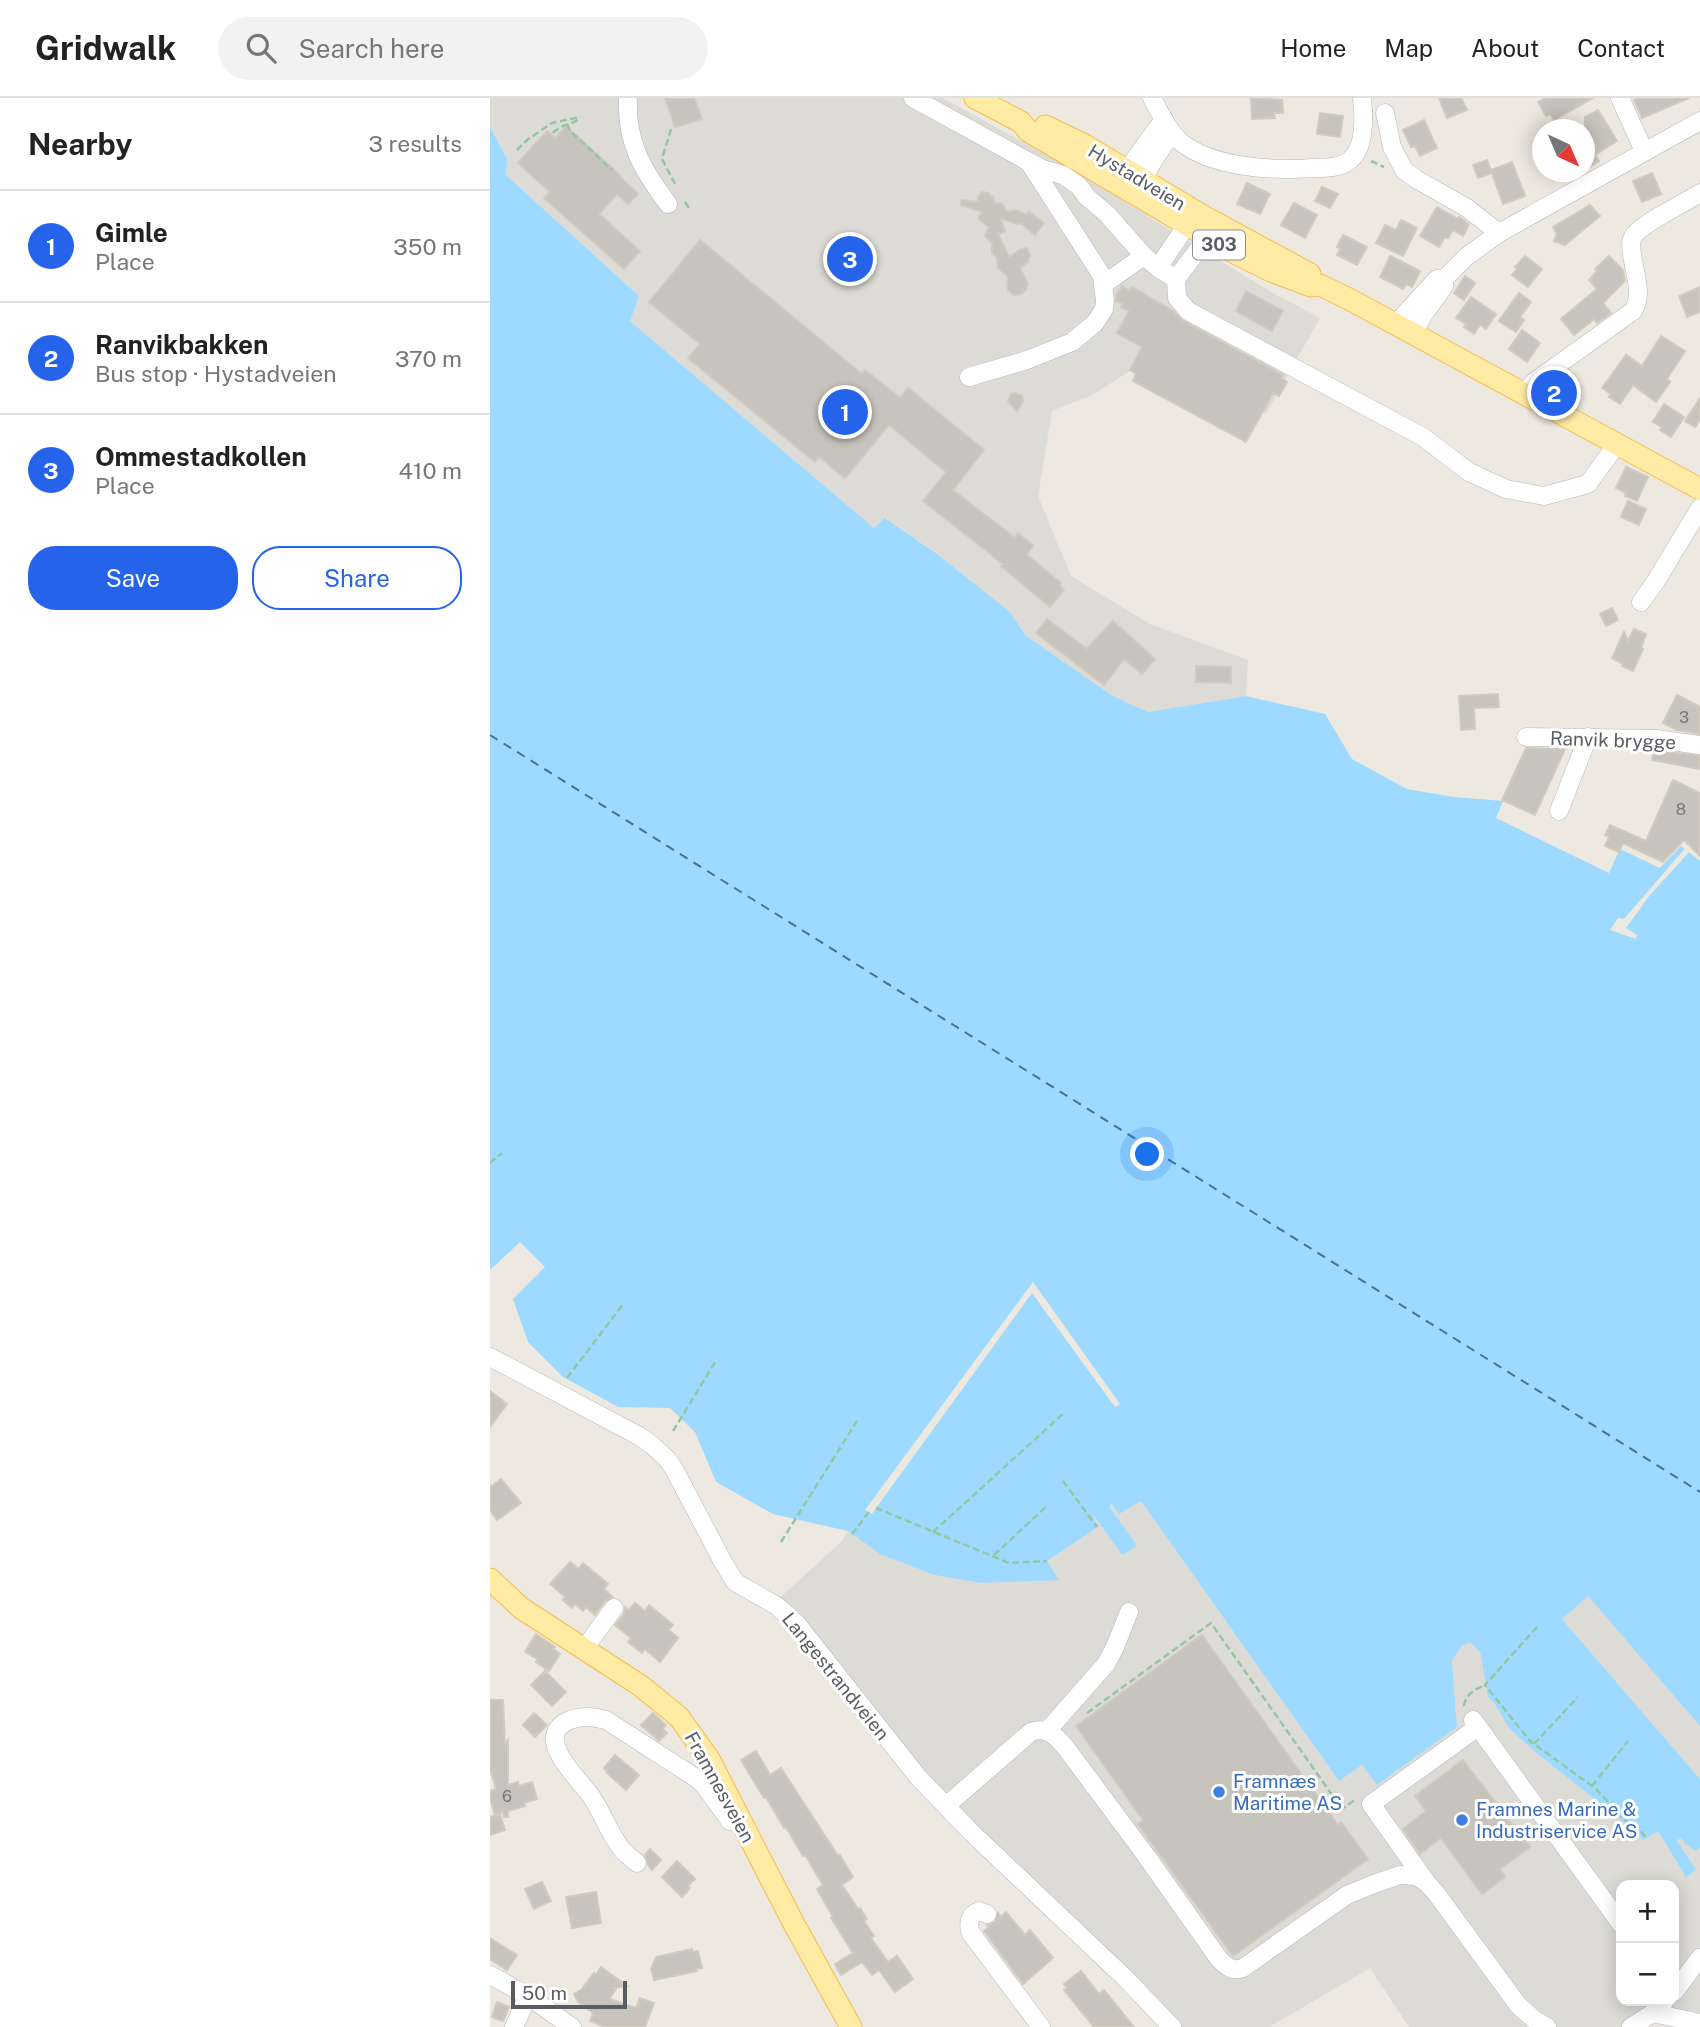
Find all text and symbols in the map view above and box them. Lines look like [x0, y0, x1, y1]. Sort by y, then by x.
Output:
search box [218, 17, 708, 80]
text: Gridwalk [35, 29, 176, 67]
icon: search [242, 29, 280, 67]
text: Search here [298, 33, 444, 64]
text: Home [1280, 34, 1346, 62]
text: Map [1384, 34, 1433, 62]
text: About [1471, 34, 1539, 62]
text: Contact [1577, 34, 1665, 62]
north arrow [1532, 119, 1595, 182]
text: Nearby [28, 126, 132, 162]
text: 3 results [368, 130, 462, 157]
street label: Hystadveien [1084, 139, 1190, 215]
text: Gimle [95, 217, 168, 248]
road number: 303 [1193, 230, 1245, 260]
text: 1 [46, 233, 56, 260]
text: 350 m [393, 233, 462, 260]
pin: 3 [827, 233, 873, 285]
text: Place [95, 248, 155, 275]
text: Ranvikbakken [95, 329, 268, 360]
text: 2 [44, 345, 58, 372]
text: 370 m [395, 345, 462, 372]
text: Bus stop · Hystadveien [95, 360, 337, 387]
pin: 2 [1531, 367, 1577, 419]
pin: 1 [822, 386, 868, 438]
text: Ommestadkollen [95, 441, 307, 472]
text: 3 [43, 457, 59, 484]
text: 410 m [399, 457, 462, 484]
text: Place [95, 472, 155, 499]
button: Save [28, 546, 238, 610]
button: Share [252, 546, 462, 610]
house number: 3 [1679, 708, 1689, 727]
street label: Ranvik brygge [1550, 727, 1676, 753]
house number: 8 [1676, 800, 1686, 819]
your location [1130, 1137, 1164, 1171]
street label: Langestrandveien [778, 1608, 894, 1744]
street label: Framnesveien [681, 1728, 759, 1846]
place label: Framnæs Maritime AS [1233, 1770, 1342, 1814]
marker: Framnæs Maritime AS [1211, 1784, 1227, 1800]
house number: 6 [502, 1787, 512, 1806]
place label: Framnes Marine & Industriservice AS [1476, 1798, 1637, 1842]
marker: Framnes Marine & Industriservice AS [1454, 1812, 1470, 1828]
map controls [1616, 1880, 1679, 2006]
button: + [1616, 1880, 1679, 1943]
button: − [1616, 1943, 1679, 2006]
scale bar [511, 1978, 626, 2010]
text: 50 m [522, 1982, 567, 2004]

